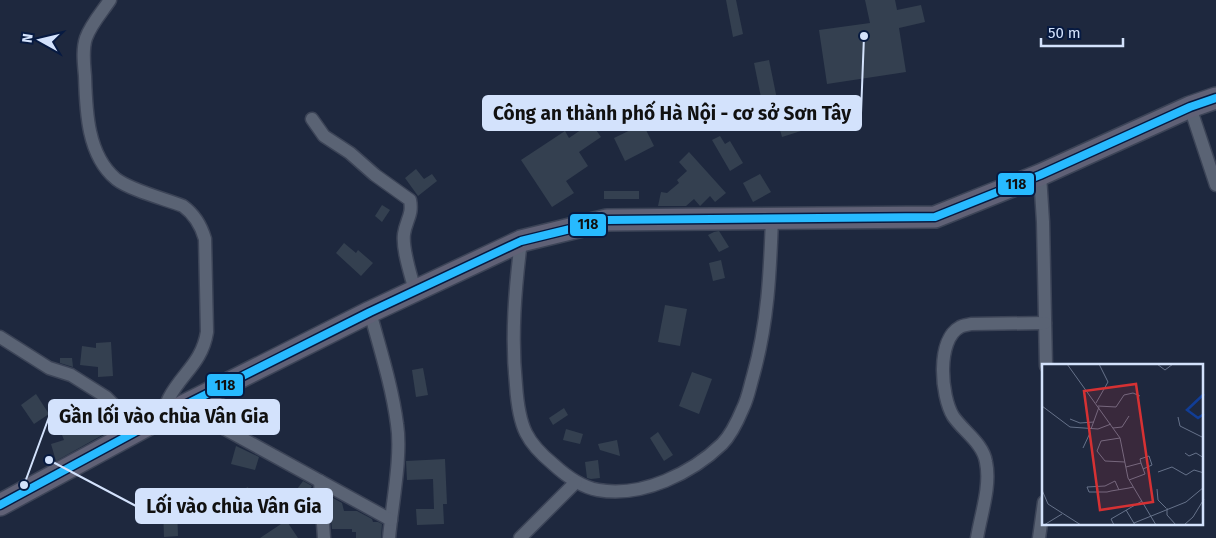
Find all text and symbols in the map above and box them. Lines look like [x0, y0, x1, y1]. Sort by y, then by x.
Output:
north arrow [15, 15, 65, 65]
scale bar [1041, 15, 1124, 47]
text: 50 m [1048, 24, 1081, 42]
text: N [19, 32, 37, 44]
callout: Công an thành phố Hà Nội - cơ sở Sơn Tây [483, 96, 861, 130]
text: Công an thành phố Hà Nội - cơ sở Sơn Tây [493, 100, 851, 125]
line badge: 118 [997, 172, 1035, 196]
text: 118 [1006, 176, 1026, 193]
line badge: 118 [569, 213, 607, 237]
text: 118 [578, 216, 598, 233]
inset map [1042, 364, 1204, 526]
line badge: 118 [206, 373, 244, 397]
text: 118 [215, 377, 235, 394]
callout: Gần lối vào chùa Vân Gia [49, 400, 279, 434]
text: Gần lối vào chùa Vân Gia [59, 403, 269, 428]
callout: Lối vào chùa Vân Gia [136, 489, 332, 523]
text: Lối vào chùa Vân Gia [146, 493, 322, 518]

